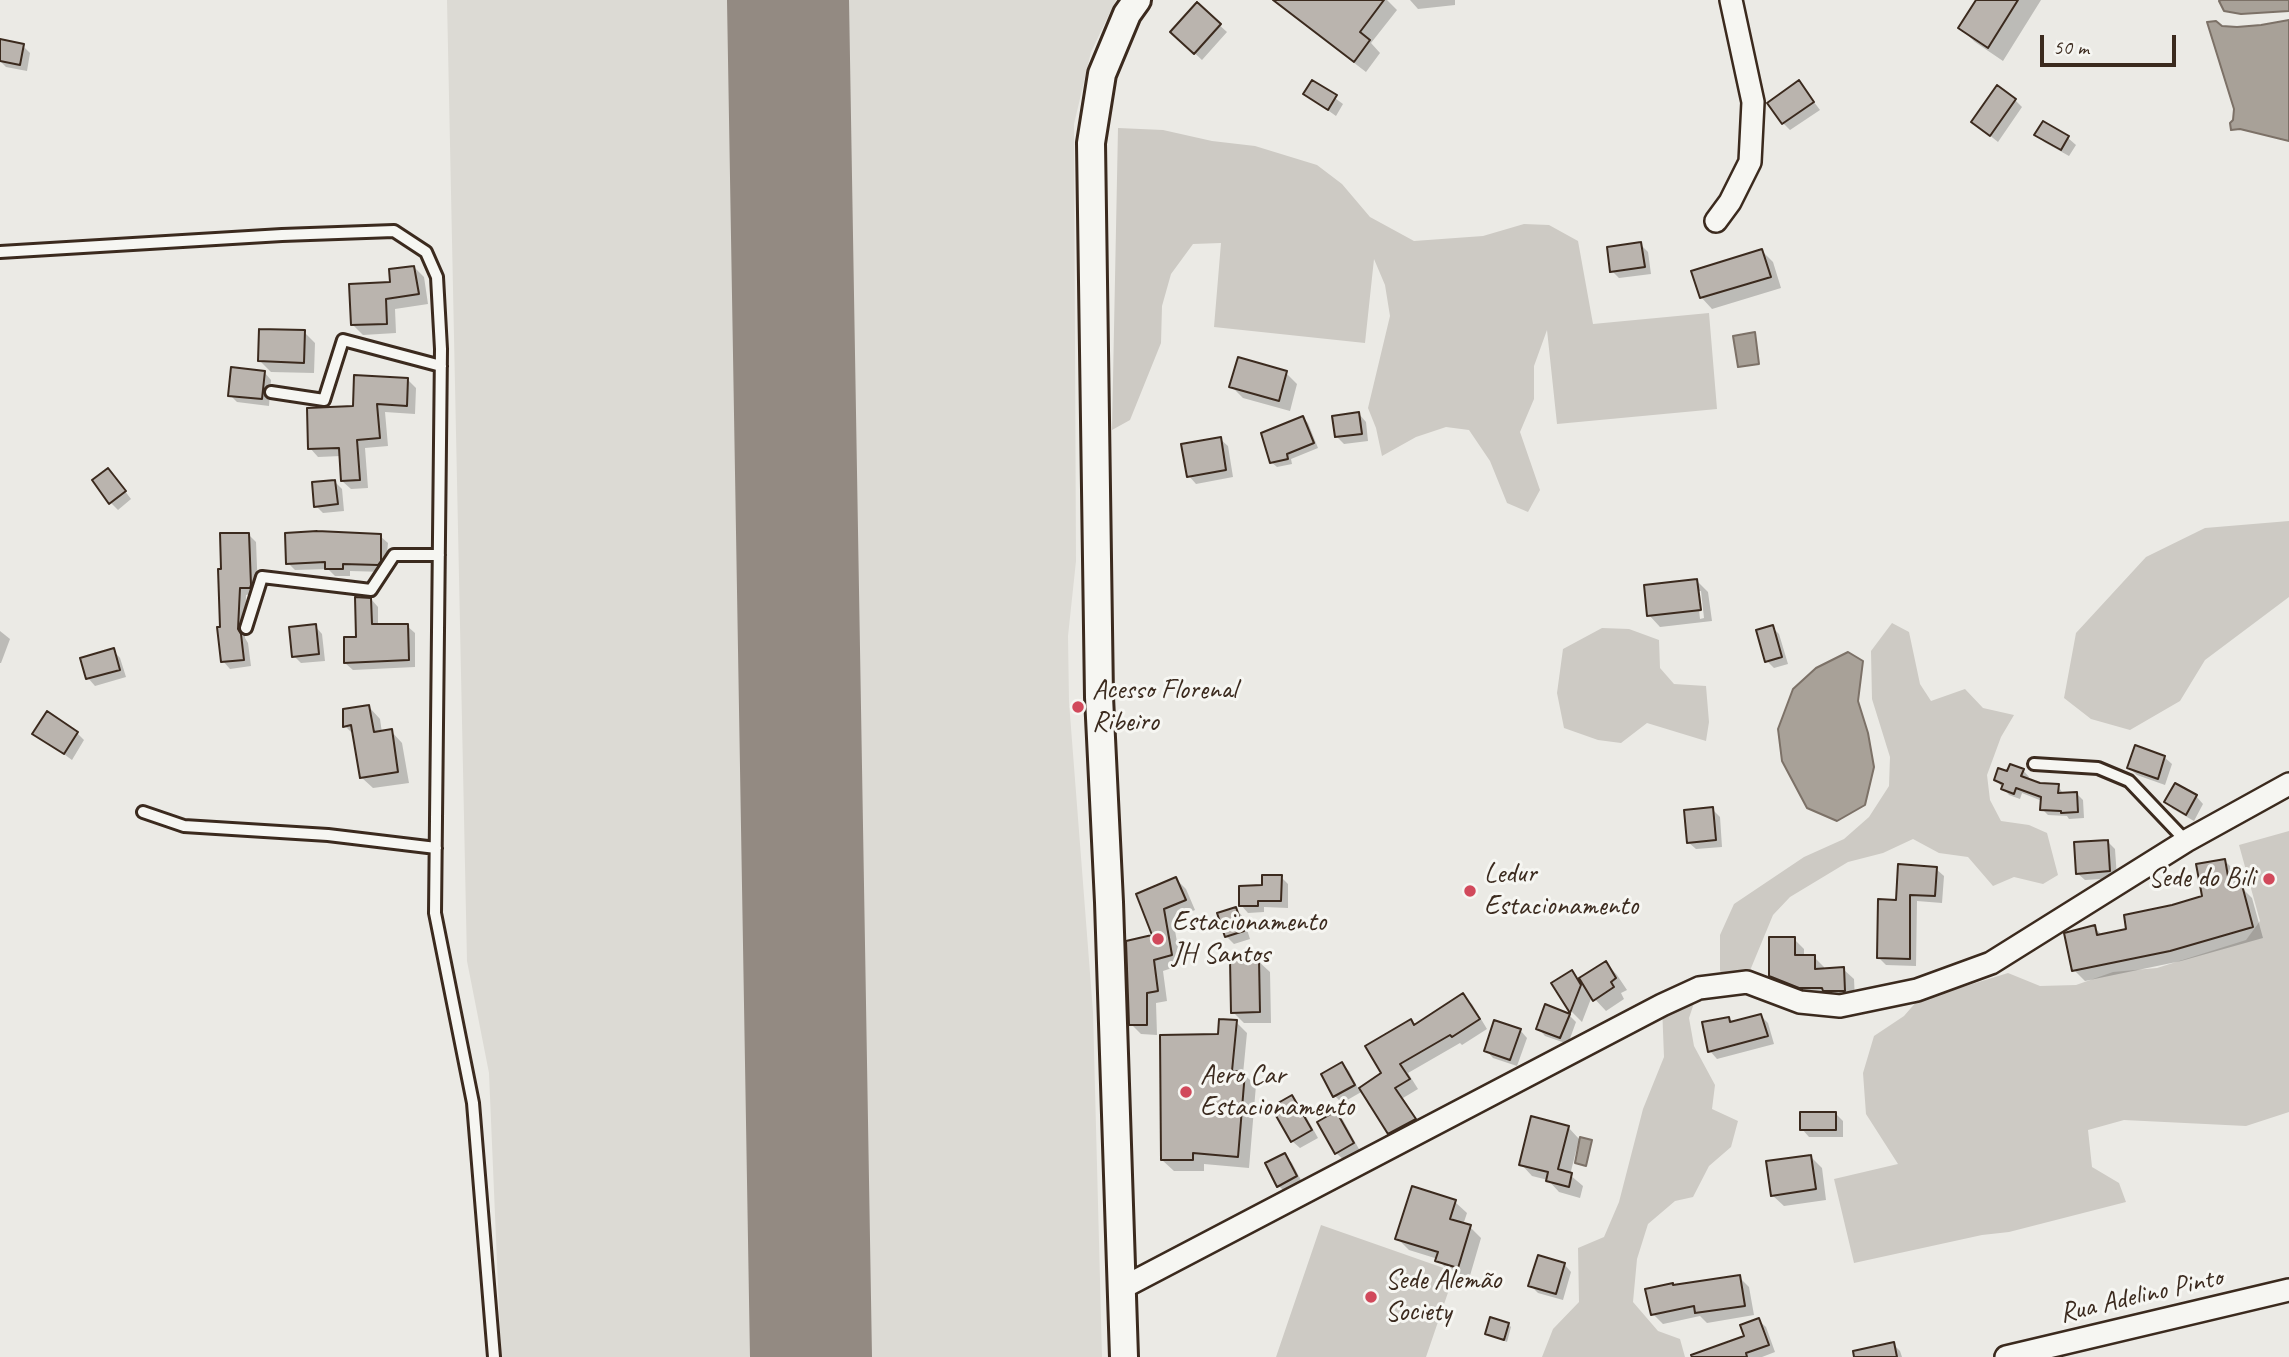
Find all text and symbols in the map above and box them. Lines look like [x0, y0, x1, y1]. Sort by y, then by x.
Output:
scale bar [2044, 21, 2180, 65]
text: 50 m [2053, 34, 2089, 60]
place label: Acesso Florenal Ribeiro [1092, 674, 1237, 740]
marker: Acesso Florenal Ribeiro [1070, 699, 1086, 715]
place label: Ledur Estacionamento [1484, 858, 1638, 924]
place label: Sede do Bili [2148, 862, 2255, 896]
marker: Sede do Bili [2261, 871, 2277, 887]
marker: Ledur Estacionamento [1462, 883, 1478, 899]
place label: Estacionamento JH Santos [1172, 906, 1326, 972]
marker: Estacionamento JH Santos [1150, 931, 1166, 947]
place label: Aero Car Estacionamento [1200, 1059, 1354, 1125]
marker: Aero Car Estacionamento [1178, 1084, 1194, 1100]
street label: Rua Adelino Pinto [2056, 1261, 2226, 1331]
place label: Sede Alemão Society [1385, 1264, 1501, 1330]
marker: Sede Alemão Society [1363, 1289, 1379, 1305]

